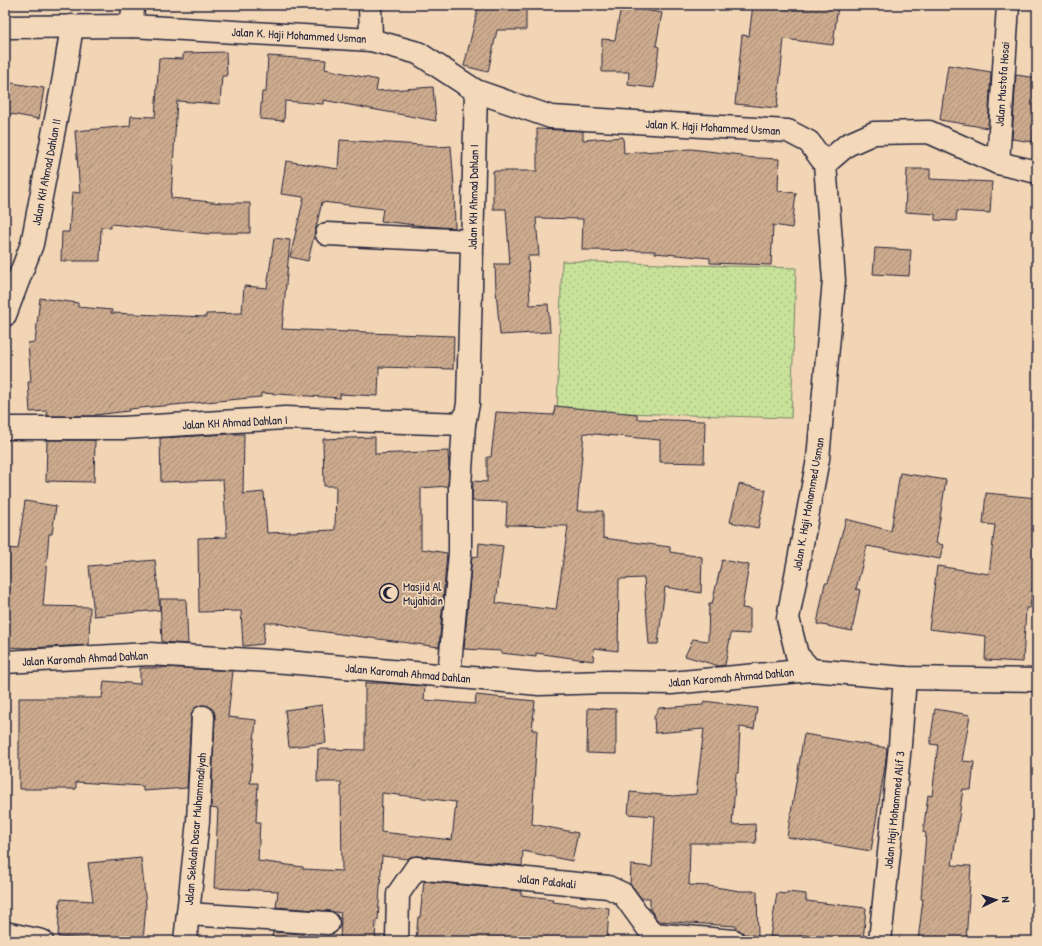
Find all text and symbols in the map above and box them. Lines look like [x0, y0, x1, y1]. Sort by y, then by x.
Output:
street label: Jalan K. Haji Mohammed Usman [231, 23, 367, 47]
street label: Jalan Mustofa Hosai [991, 41, 1013, 127]
street label: Jalan K. Haji Mohammed Usman [645, 115, 781, 139]
street label: Jalan KH Ahmad Dahlan II [27, 117, 65, 227]
street label: Jalan KH Ahmad Dahlan I [464, 144, 482, 250]
street label: Jalan KH Ahmad Dahlan I [182, 411, 288, 433]
street label: Jalan K. Haji Mohammed Usman [788, 436, 828, 572]
place label: Masjid Al Mujahidin [403, 578, 443, 609]
mosque icon: Masjid Al Mujahidin [378, 582, 400, 604]
street label: Jalan Karomah Ahmad Dahlan [21, 646, 149, 670]
street label: Jalan Karomah Ahmad Dahlan [344, 659, 472, 687]
street label: Jalan Karomah Ahmad Dahlan [667, 663, 795, 691]
street label: Jalan Haji Mohammed Alif 3 [879, 750, 909, 870]
street label: Jalan Sekolah Dasar Muhammadiyah [180, 752, 210, 906]
street label: Jalan Palakali [517, 869, 577, 893]
north arrow [976, 880, 1016, 920]
text: N [999, 896, 1013, 903]

